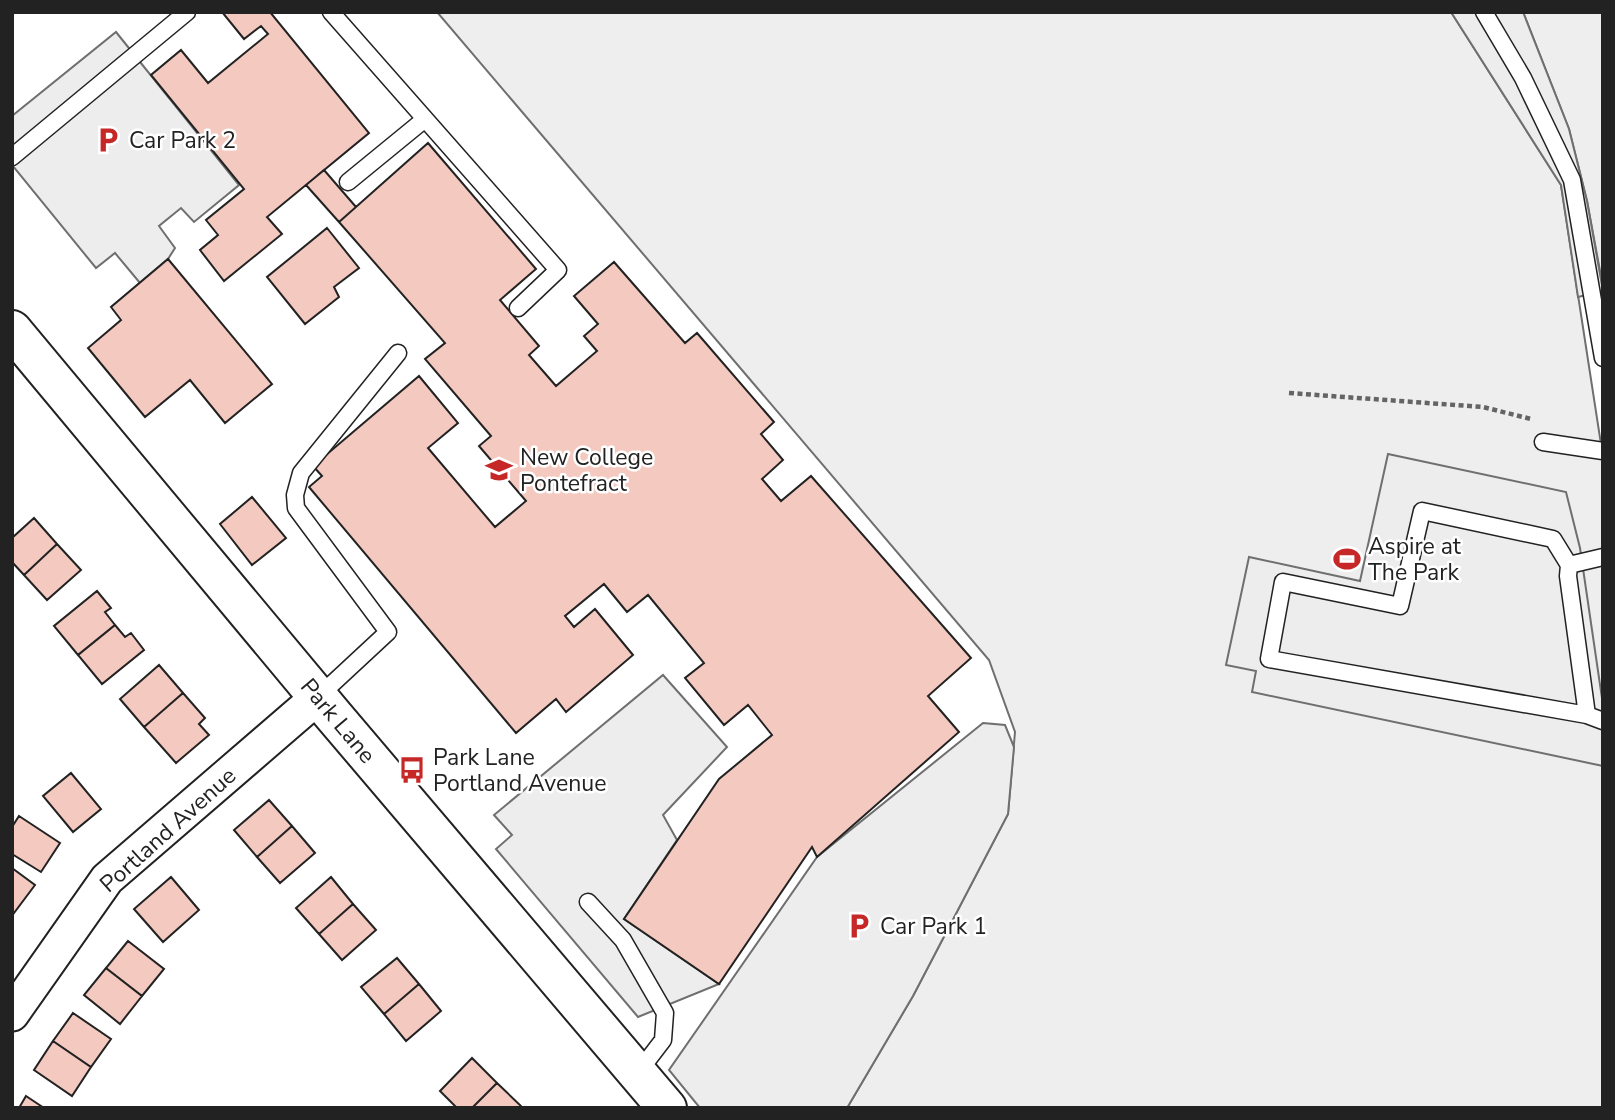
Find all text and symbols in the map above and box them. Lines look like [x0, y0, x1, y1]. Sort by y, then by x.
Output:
parking icon: Car Park 2 [93, 125, 123, 155]
place label: Car Park 2 [129, 125, 236, 156]
place label: New College Pontefract [520, 442, 653, 499]
school or university icon: New College Pontefract [484, 455, 514, 485]
place label: Aspire at The Park [1368, 531, 1462, 588]
sports icon: Aspire at The Park [1332, 544, 1362, 574]
street label: Park Lane [293, 672, 383, 770]
place label: Park Lane Portland Avenue [433, 742, 606, 799]
bus stop icon: Park Lane Portland Avenue [397, 755, 427, 785]
street label: Portland Avenue [93, 760, 243, 900]
parking icon: Car Park 1 [844, 911, 874, 941]
place label: Car Park 1 [880, 911, 987, 942]

